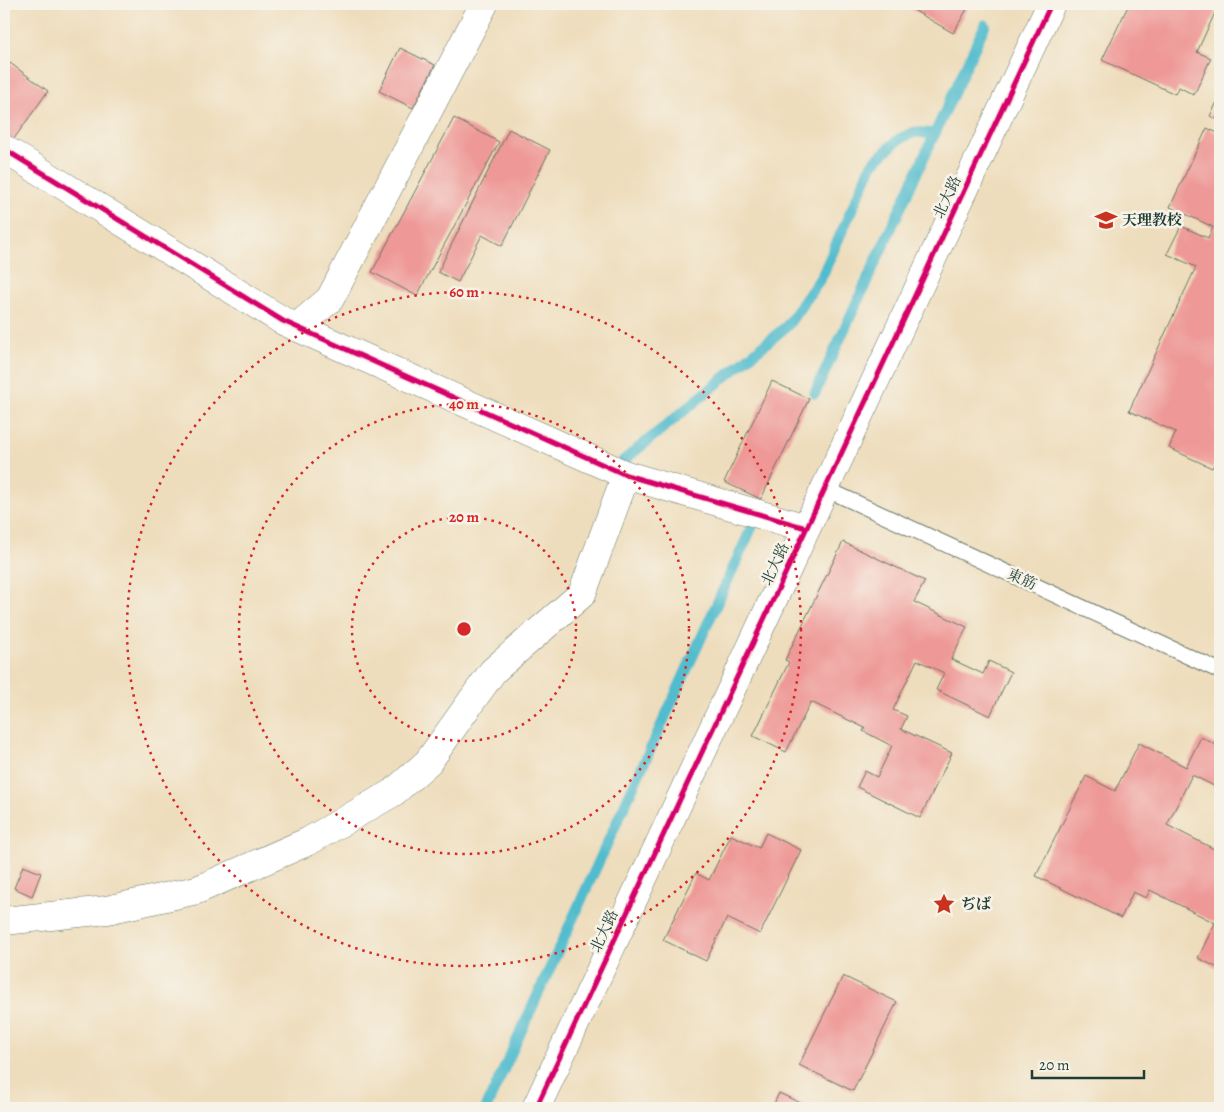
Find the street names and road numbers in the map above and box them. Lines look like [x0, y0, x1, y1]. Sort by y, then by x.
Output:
street label: 北大路 [928, 172, 966, 222]
street label: 北大路 [756, 539, 794, 589]
street label: 東筋 [1004, 564, 1040, 594]
street label: 北大路 [585, 906, 623, 956]

